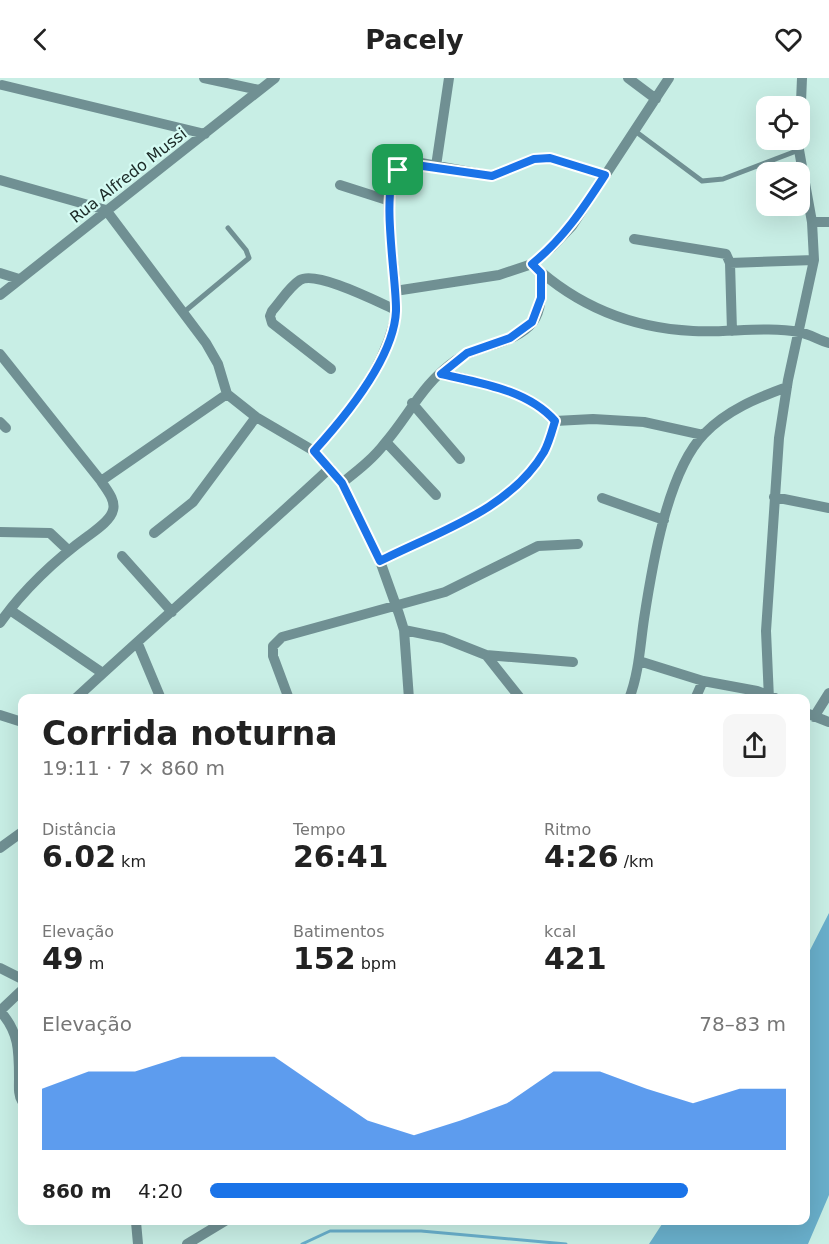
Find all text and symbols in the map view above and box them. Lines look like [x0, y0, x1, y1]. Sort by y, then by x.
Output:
icon: back [24, 23, 57, 56]
icon: heart [772, 23, 805, 56]
text: Pacely [365, 24, 464, 55]
map controls [756, 96, 810, 216]
button: locate [756, 96, 810, 150]
street label: Rua Alfredo Mussi [66, 124, 190, 227]
pin [372, 144, 423, 195]
icon: arrive [381, 153, 414, 186]
button: layers [756, 162, 810, 216]
text: Corrida noturna [42, 714, 338, 753]
button: share [723, 714, 786, 777]
text: 19:11 · 7 × 860 m [42, 756, 225, 780]
text: Distância [42, 820, 116, 839]
text: Tempo [293, 820, 345, 839]
text: Ritmo [544, 820, 591, 839]
text: 6.02 [42, 839, 116, 874]
text: 26:41 [293, 839, 389, 874]
text: 4:26 [544, 839, 619, 874]
text: km [116, 852, 146, 871]
text: /km [619, 852, 654, 871]
text: Elevação [42, 922, 114, 941]
text: Batimentos [293, 922, 384, 941]
text: kcal [544, 922, 576, 941]
text: 49 [42, 941, 84, 976]
text: 152 [293, 941, 356, 976]
text: 421 [544, 941, 607, 976]
text: m [84, 954, 104, 973]
text: bpm [356, 954, 397, 973]
text: Elevação [42, 1012, 132, 1036]
text: 78–83 m [699, 1012, 786, 1036]
text: 860 m [42, 1179, 112, 1203]
text: 4:20 [138, 1179, 183, 1203]

